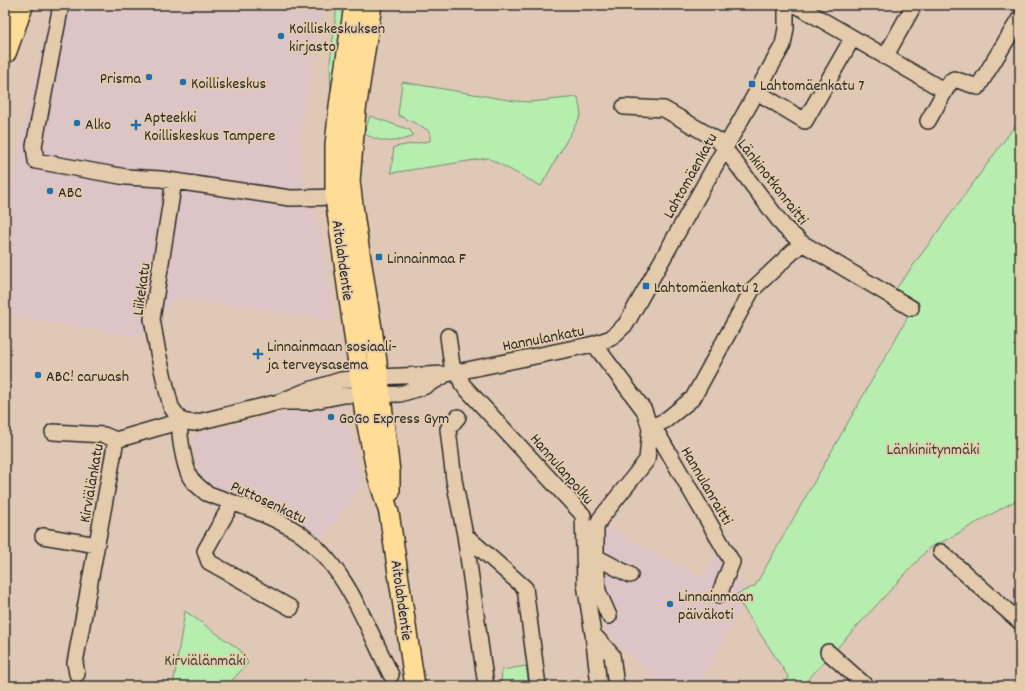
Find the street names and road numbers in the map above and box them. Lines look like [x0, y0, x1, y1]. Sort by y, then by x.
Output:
street label: Lahtomäenkatu [658, 129, 724, 223]
street label: Länkinotkonraitti [731, 134, 813, 231]
street label: Aitolahdentie [324, 219, 359, 302]
street label: Liikekatu [127, 261, 158, 317]
street label: Hannulankatu [501, 320, 586, 359]
street label: Hannulanpolku [524, 429, 599, 510]
street label: Kirviälänkatu [74, 442, 111, 525]
street label: Hannulanraitti [674, 443, 738, 530]
street label: Puttosenkatu [226, 476, 310, 531]
street label: Aitolahdentie [383, 559, 418, 642]

